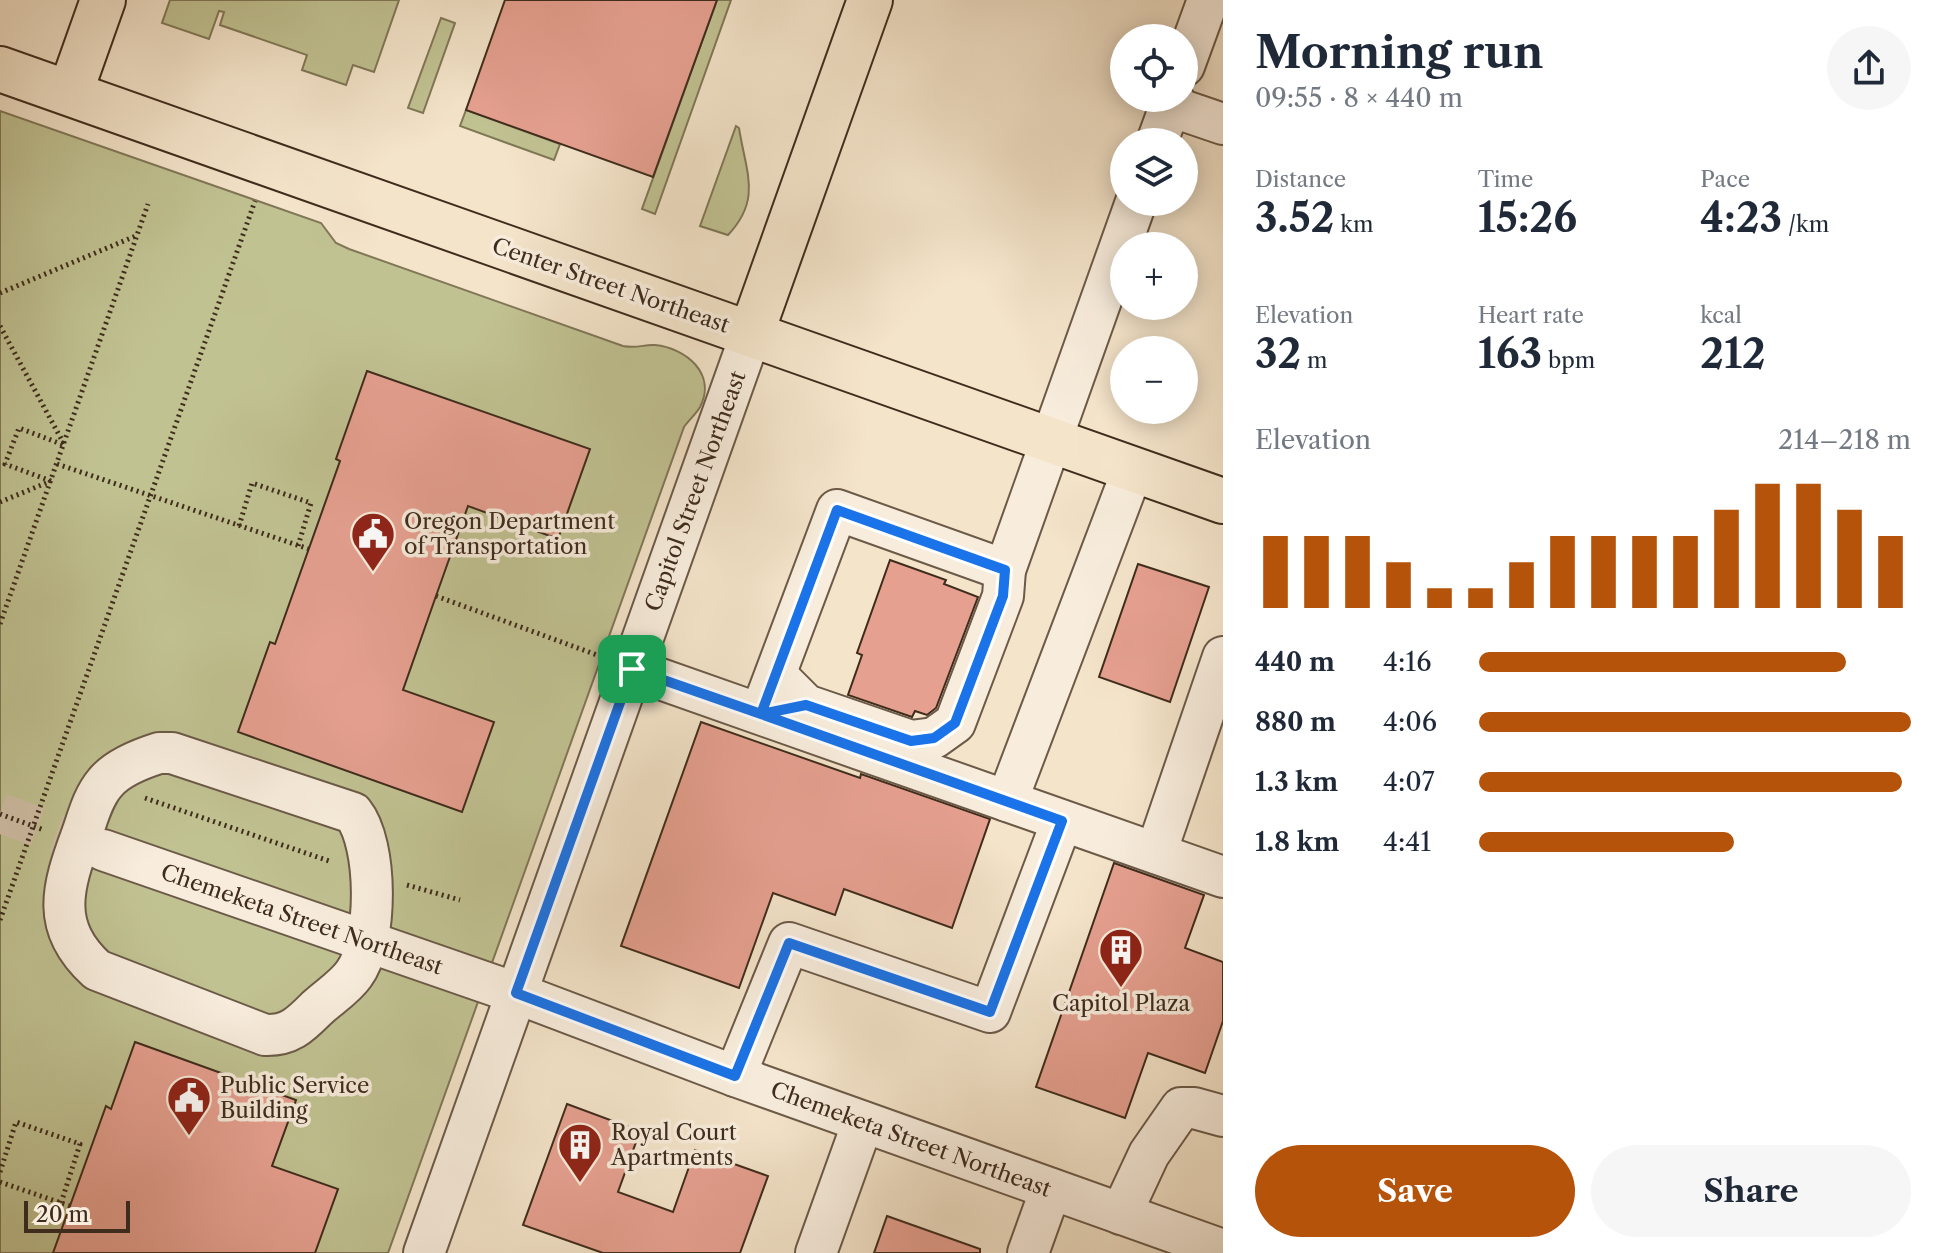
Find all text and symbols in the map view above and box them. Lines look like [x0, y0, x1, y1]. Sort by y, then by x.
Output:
map controls [1110, 24, 1198, 424]
button: locate [1110, 24, 1198, 112]
text: Morning run [1255, 25, 1544, 79]
button: share [1827, 26, 1911, 110]
text: 09:55 · 8 × 440 m [1255, 82, 1463, 114]
button: layers [1110, 128, 1198, 216]
text: Distance [1255, 166, 1346, 193]
text: Time [1478, 166, 1533, 193]
text: Pace [1700, 166, 1750, 193]
text: 3.52 [1255, 193, 1334, 242]
text: 15:26 [1478, 193, 1577, 242]
text: 4:23 [1700, 193, 1782, 242]
text: km [1334, 211, 1373, 238]
text: /km [1782, 211, 1829, 238]
street label: Center Street Northeast [489, 232, 733, 339]
button: + [1110, 232, 1198, 320]
text: Elevation [1255, 302, 1353, 329]
text: Heart rate [1478, 302, 1584, 329]
text: kcal [1700, 302, 1742, 329]
text: 32 [1255, 329, 1301, 378]
text: 163 [1478, 329, 1542, 378]
text: 212 [1700, 329, 1766, 378]
button: − [1110, 336, 1198, 424]
text: m [1301, 347, 1328, 374]
text: bpm [1542, 347, 1595, 374]
street label: Capitol Street Northeast [639, 367, 752, 615]
text: Elevation [1255, 424, 1371, 456]
text: 214–218 m [1778, 424, 1911, 456]
place label: Oregon Department of Transportation [404, 508, 615, 560]
public building icon: Oregon Department of Transportation [349, 510, 397, 573]
pin [598, 635, 666, 703]
text: 440 m [1255, 646, 1335, 678]
text: 4:16 [1383, 646, 1431, 678]
icon: arrive [610, 647, 654, 691]
text: 880 m [1255, 706, 1336, 738]
text: 4:06 [1383, 706, 1437, 738]
text: 1.3 km [1255, 766, 1338, 798]
text: 4:07 [1383, 766, 1435, 798]
text: 1.8 km [1255, 826, 1339, 858]
text: 4:41 [1383, 826, 1431, 858]
street label: Chemeketa Street Northeast [157, 858, 447, 981]
building icon: Capitol Plaza [1097, 926, 1145, 989]
place label: Capitol Plaza [1052, 990, 1190, 1017]
place label: Public Service Building [220, 1072, 369, 1124]
public building icon: Public Service Building [165, 1074, 213, 1137]
street label: Chemeketa Street Northeast [767, 1076, 1055, 1203]
place label: Royal Court Apartments [610, 1119, 737, 1171]
building icon: Royal Court Apartments [556, 1121, 604, 1184]
button: Save [1255, 1145, 1575, 1237]
button: Share [1591, 1145, 1911, 1237]
scale bar [24, 1197, 130, 1233]
text: 20 m [36, 1201, 89, 1228]

